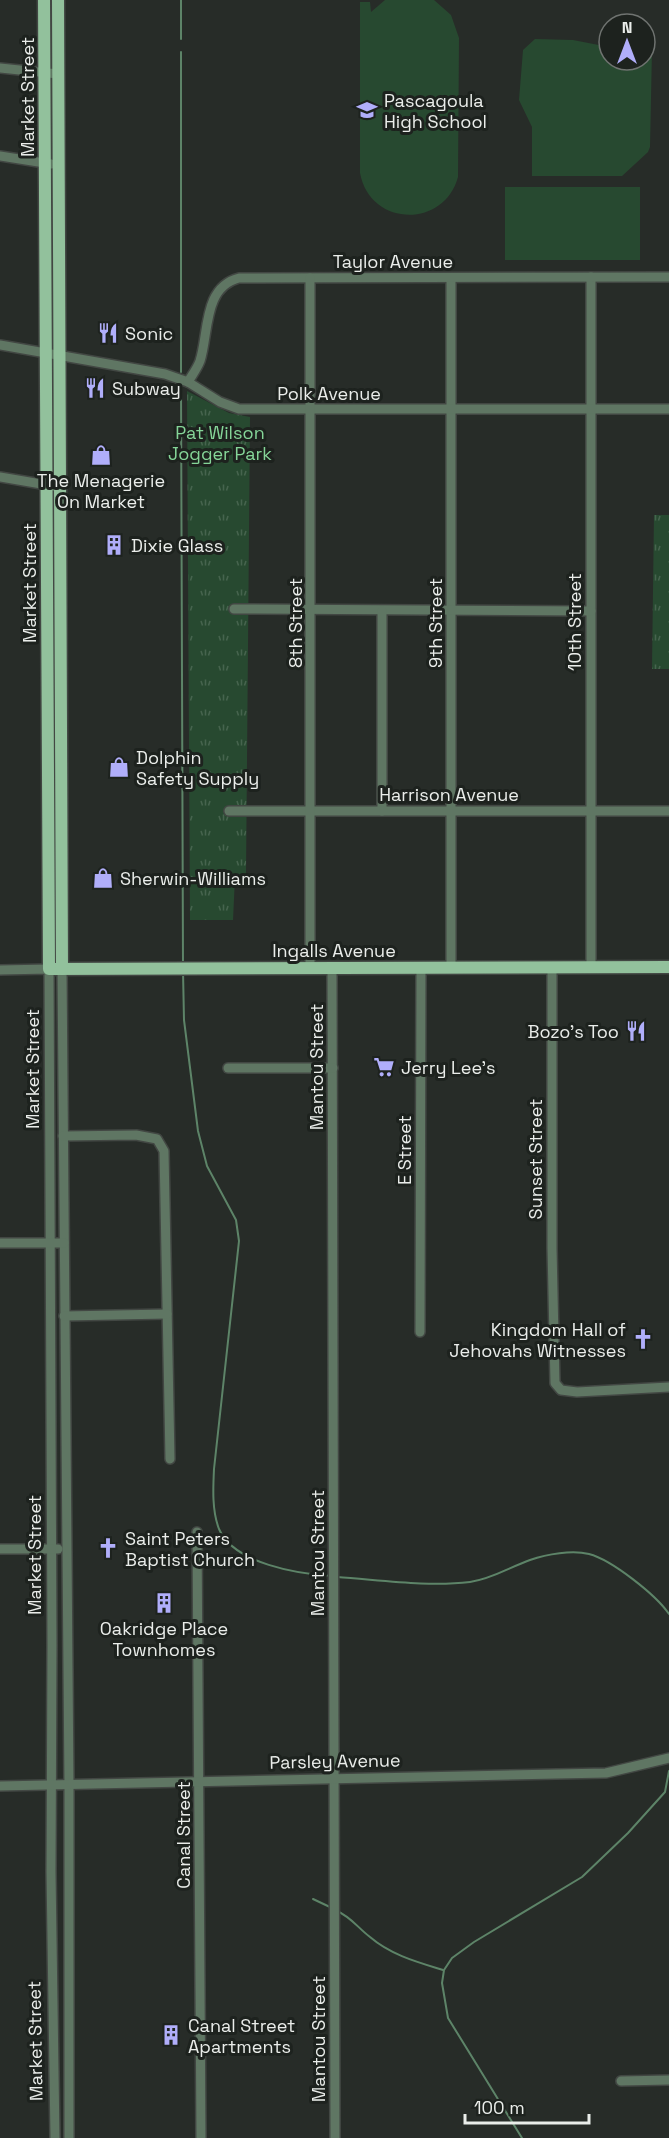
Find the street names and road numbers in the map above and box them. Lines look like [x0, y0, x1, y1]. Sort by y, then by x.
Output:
street label: Market Street [16, 37, 39, 157]
street label: Taylor Avenue [333, 250, 453, 273]
street label: Polk Avenue [277, 382, 381, 405]
street label: Market Street [18, 523, 41, 643]
street label: 10th Street [563, 573, 586, 671]
street label: 8th Street [284, 578, 307, 668]
street label: 9th Street [424, 578, 447, 668]
street label: Harrison Avenue [379, 783, 519, 806]
street label: Ingalls Avenue [272, 939, 396, 962]
street label: Mantou Street [305, 1004, 328, 1130]
street label: Market Street [21, 1009, 44, 1129]
street label: Sunset Street [524, 1099, 547, 1219]
street label: E Street [393, 1115, 416, 1185]
street label: Mantou Street [306, 1490, 329, 1616]
street label: Market Street [23, 1495, 46, 1615]
street label: Parsley Avenue [269, 1748, 401, 1774]
street label: Canal Street [172, 1781, 195, 1889]
street label: Mantou Street [307, 1976, 330, 2102]
street label: Market Street [22, 1981, 48, 2101]

